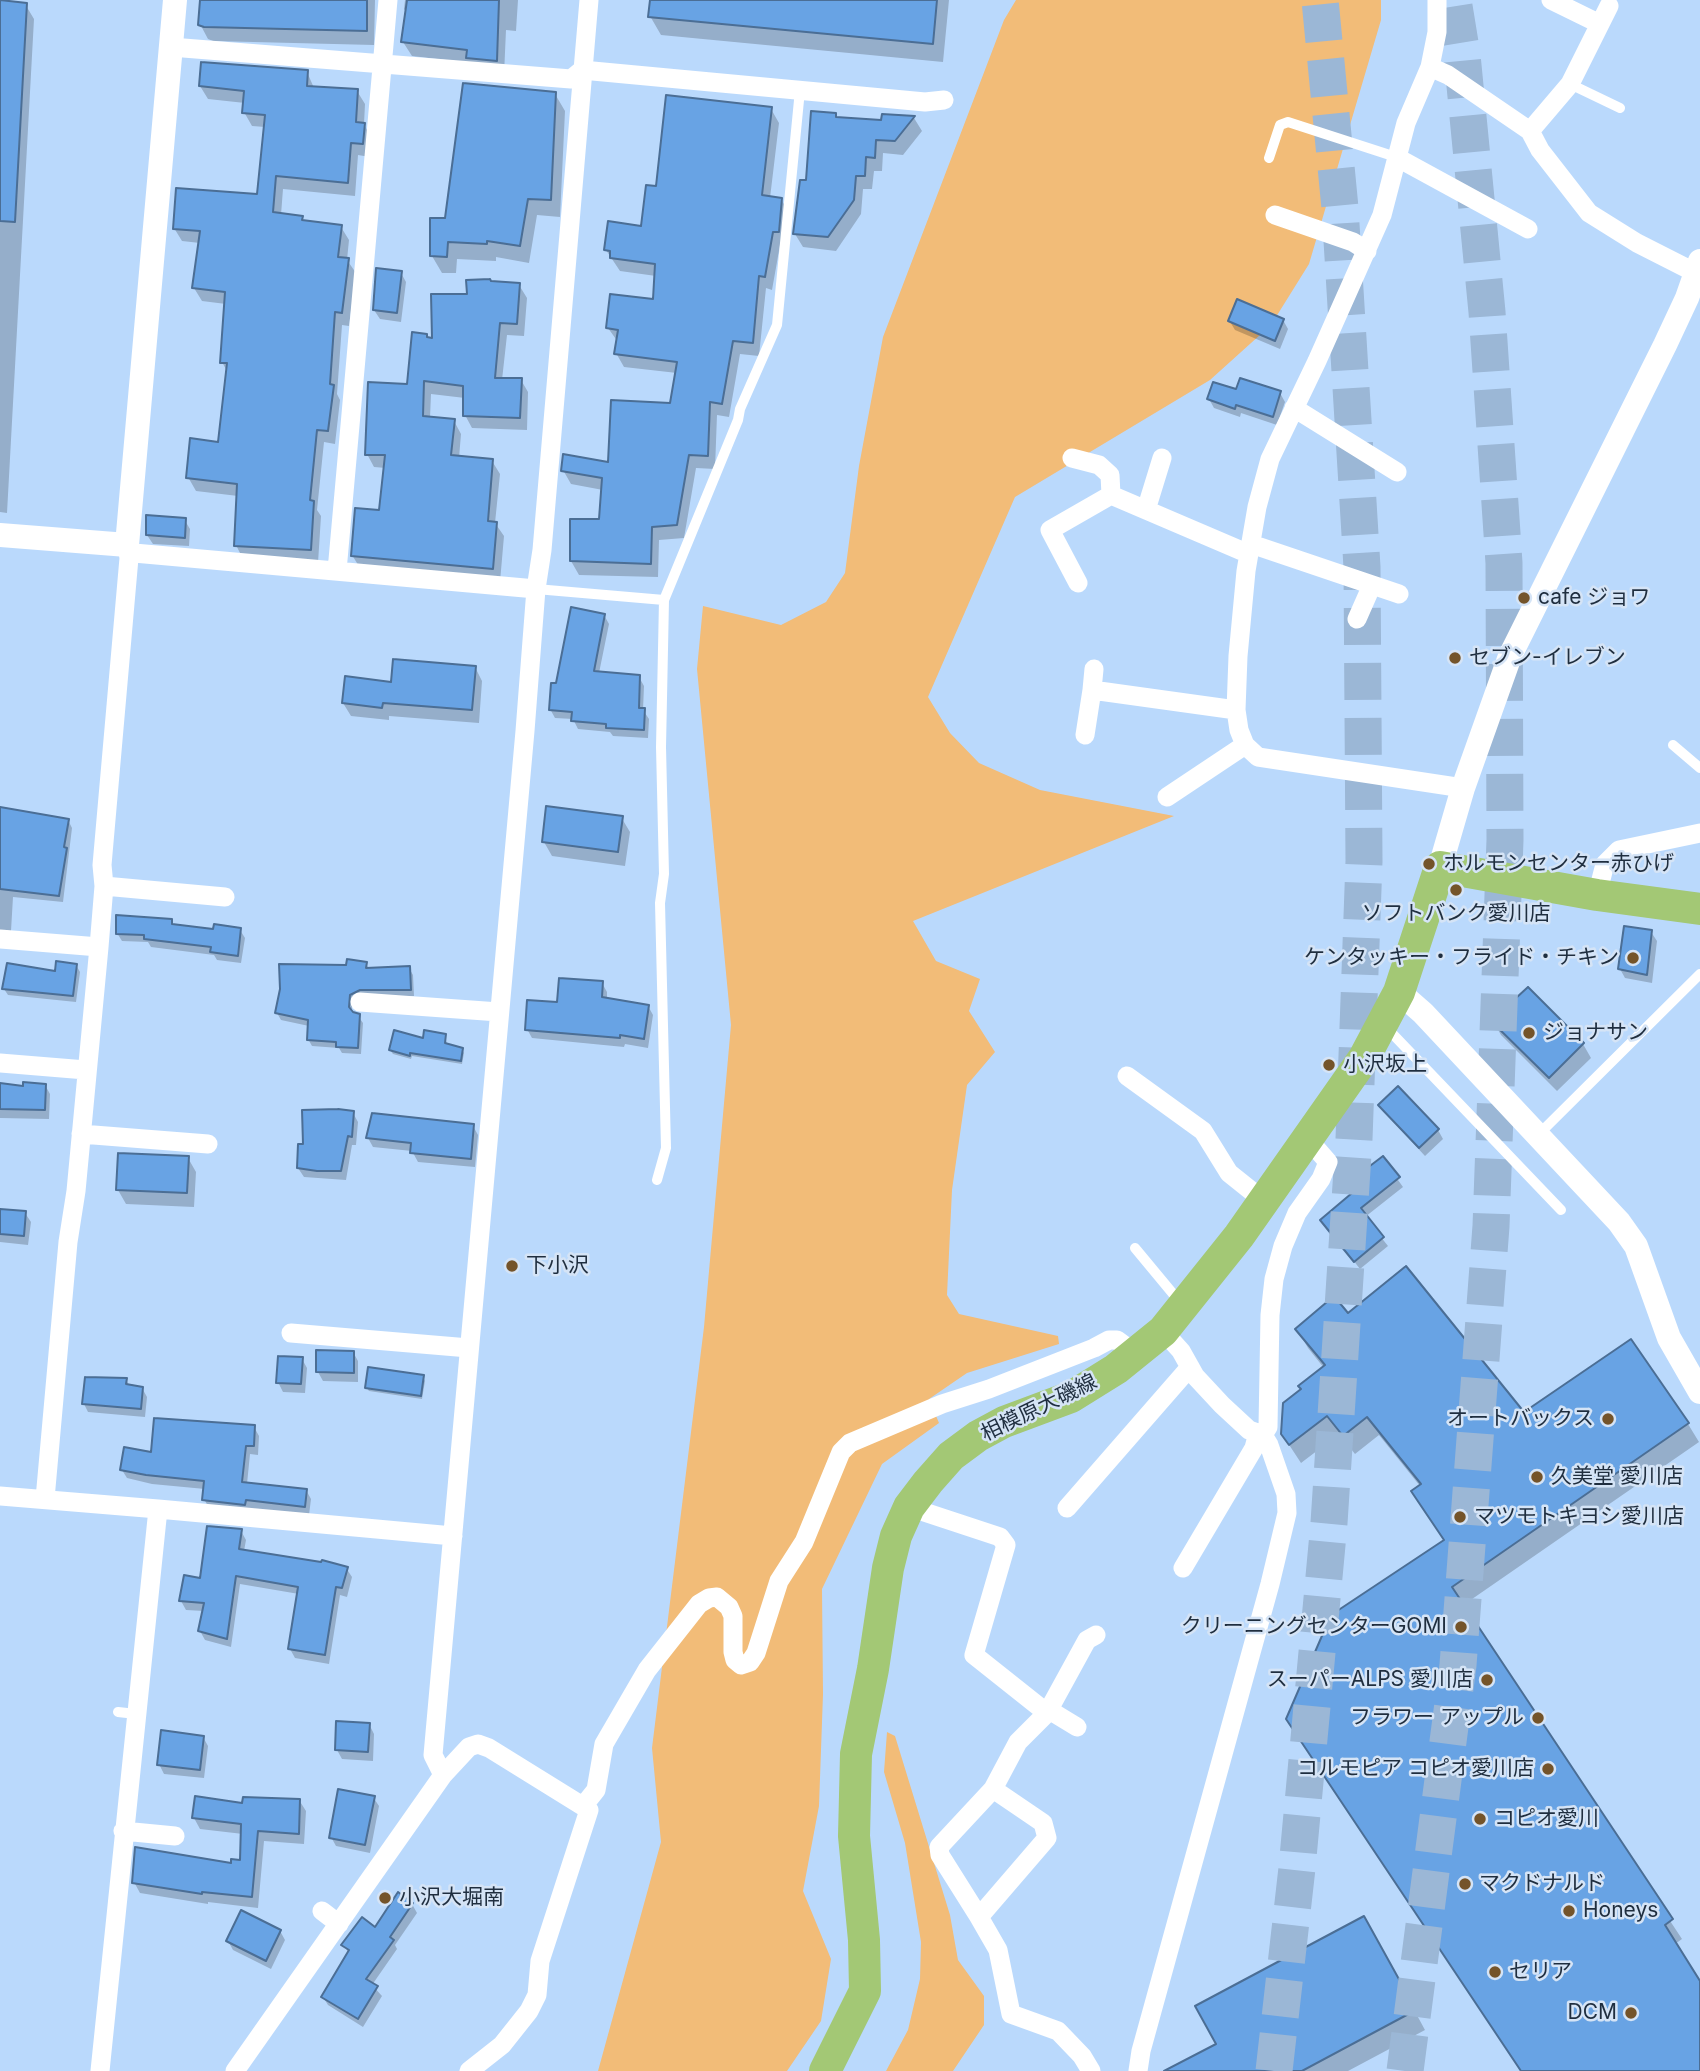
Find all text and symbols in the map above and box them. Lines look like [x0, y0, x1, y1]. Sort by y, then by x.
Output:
place label: cafe ジョワ [1538, 585, 1650, 611]
marker: cafe ジョワ [1516, 590, 1532, 606]
place label: セブン-イレブン [1469, 645, 1626, 671]
marker: セブン-イレブン [1447, 650, 1463, 666]
place label: ホルモンセンター赤ひげ [1443, 851, 1674, 877]
marker: ホルモンセンター赤ひげ [1421, 856, 1437, 872]
marker: ソフトバンク愛川店 [1448, 882, 1464, 898]
place label: ソフトバンク愛川店 [1362, 901, 1550, 927]
place label: ケンタッキー・フライド・チキン [1304, 945, 1619, 971]
marker: ケンタッキー・フライド・チキン [1625, 950, 1641, 966]
place label: ジョナサン [1543, 1020, 1648, 1046]
marker: ジョナサン [1521, 1025, 1537, 1041]
place label: 小沢坂上 [1343, 1052, 1427, 1078]
marker: 小沢坂上 [1321, 1057, 1337, 1073]
place label: 下小沢 [526, 1253, 589, 1279]
marker: 下小沢 [504, 1258, 520, 1274]
street label: 相模原大磯線 [977, 1369, 1101, 1447]
place label: オートバックス [1447, 1406, 1594, 1432]
marker: オートバックス [1600, 1411, 1616, 1427]
place label: 久美堂 愛川店 [1551, 1464, 1683, 1490]
marker: 久美堂 愛川店 [1529, 1469, 1545, 1485]
place label: マツモトキヨシ愛川店 [1474, 1504, 1684, 1530]
marker: マツモトキヨシ愛川店 [1452, 1509, 1468, 1525]
place label: クリーニングセンターGOMI [1181, 1614, 1447, 1640]
marker: クリーニングセンターGOMI [1453, 1619, 1469, 1635]
place label: スーパーALPS 愛川店 [1267, 1667, 1473, 1693]
marker: スーパーALPS 愛川店 [1479, 1672, 1495, 1688]
place label: フラワー アップル [1350, 1705, 1524, 1731]
marker: フラワー アップル [1530, 1710, 1546, 1726]
place label: コルモピア コピオ愛川店 [1297, 1756, 1534, 1782]
marker: コルモピア コピオ愛川店 [1540, 1761, 1556, 1777]
place label: コピオ愛川 [1494, 1806, 1599, 1832]
marker: コピオ愛川 [1472, 1811, 1488, 1827]
place label: マクドナルド [1479, 1871, 1605, 1897]
marker: マクドナルド [1457, 1876, 1473, 1892]
place label: 小沢大堀南 [399, 1885, 504, 1911]
marker: 小沢大堀南 [377, 1890, 393, 1906]
place label: Honeys [1583, 1898, 1658, 1924]
marker: Honeys [1561, 1903, 1577, 1919]
place label: セリア [1509, 1959, 1572, 1985]
marker: セリア [1487, 1964, 1503, 1980]
place label: DCM [1568, 2000, 1617, 2026]
marker: DCM [1623, 2005, 1639, 2021]

